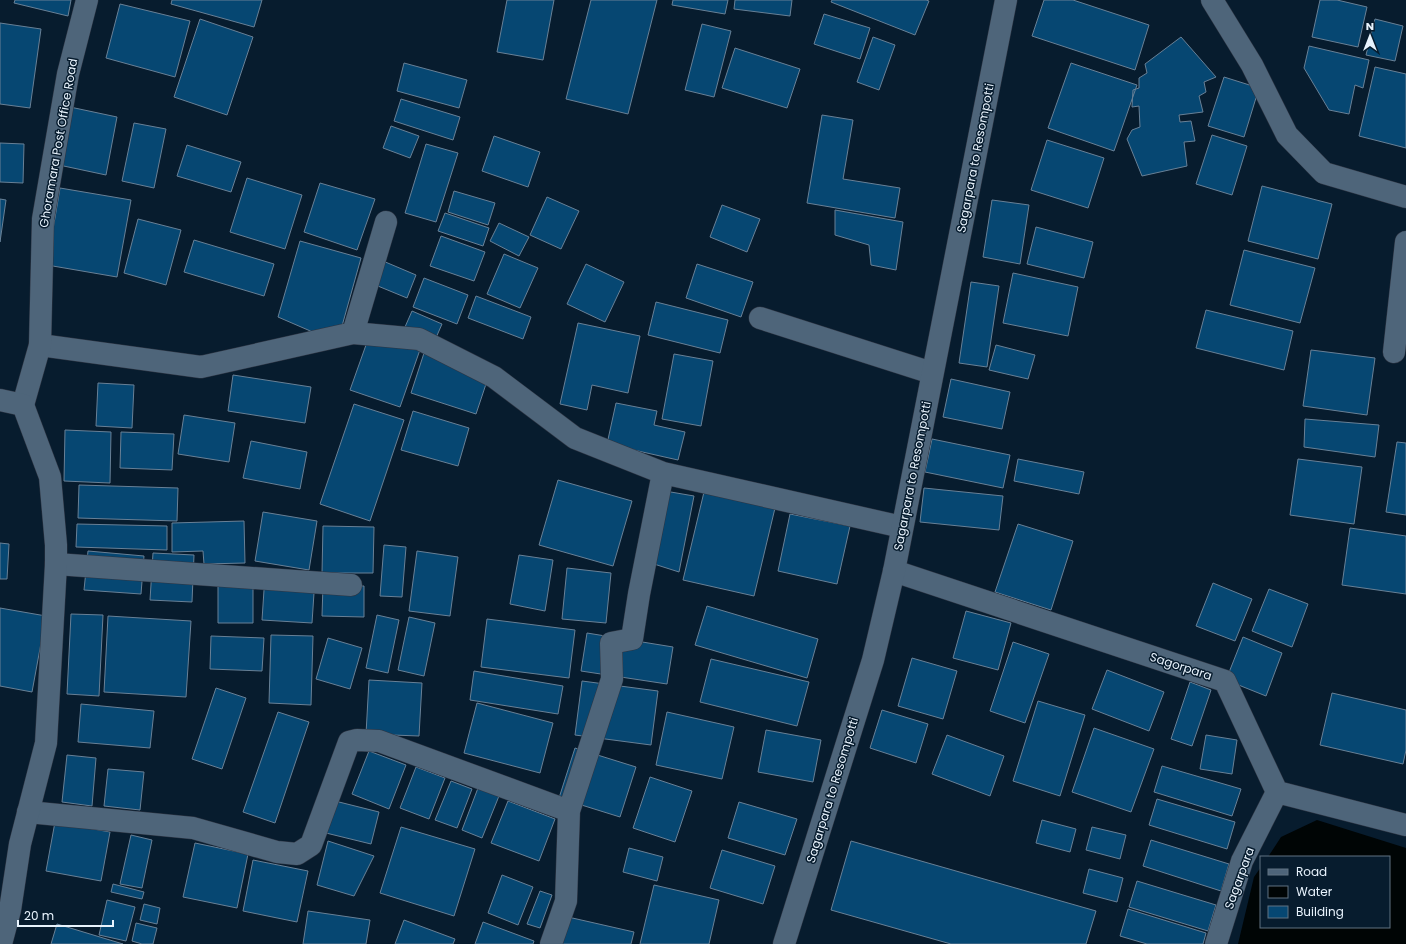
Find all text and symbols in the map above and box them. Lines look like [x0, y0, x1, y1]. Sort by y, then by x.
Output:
north arrow [1350, 16, 1390, 56]
text: N [1366, 18, 1374, 34]
street label: Ghoramara Post Office Road [35, 57, 81, 229]
street label: Sagarpara to Resompotti [952, 82, 998, 234]
street label: Sagarpara to Resompotti [889, 400, 935, 552]
street label: Sagorpara [1148, 648, 1214, 684]
street label: Sagarpara to Resompotti [802, 715, 862, 865]
street label: Sagarpara [1220, 845, 1258, 911]
legend [1260, 856, 1390, 928]
text: Road [1296, 863, 1327, 880]
text: Water [1296, 883, 1333, 900]
scale bar [18, 902, 113, 928]
text: Building [1296, 903, 1344, 920]
text: 20 m [24, 907, 54, 924]

